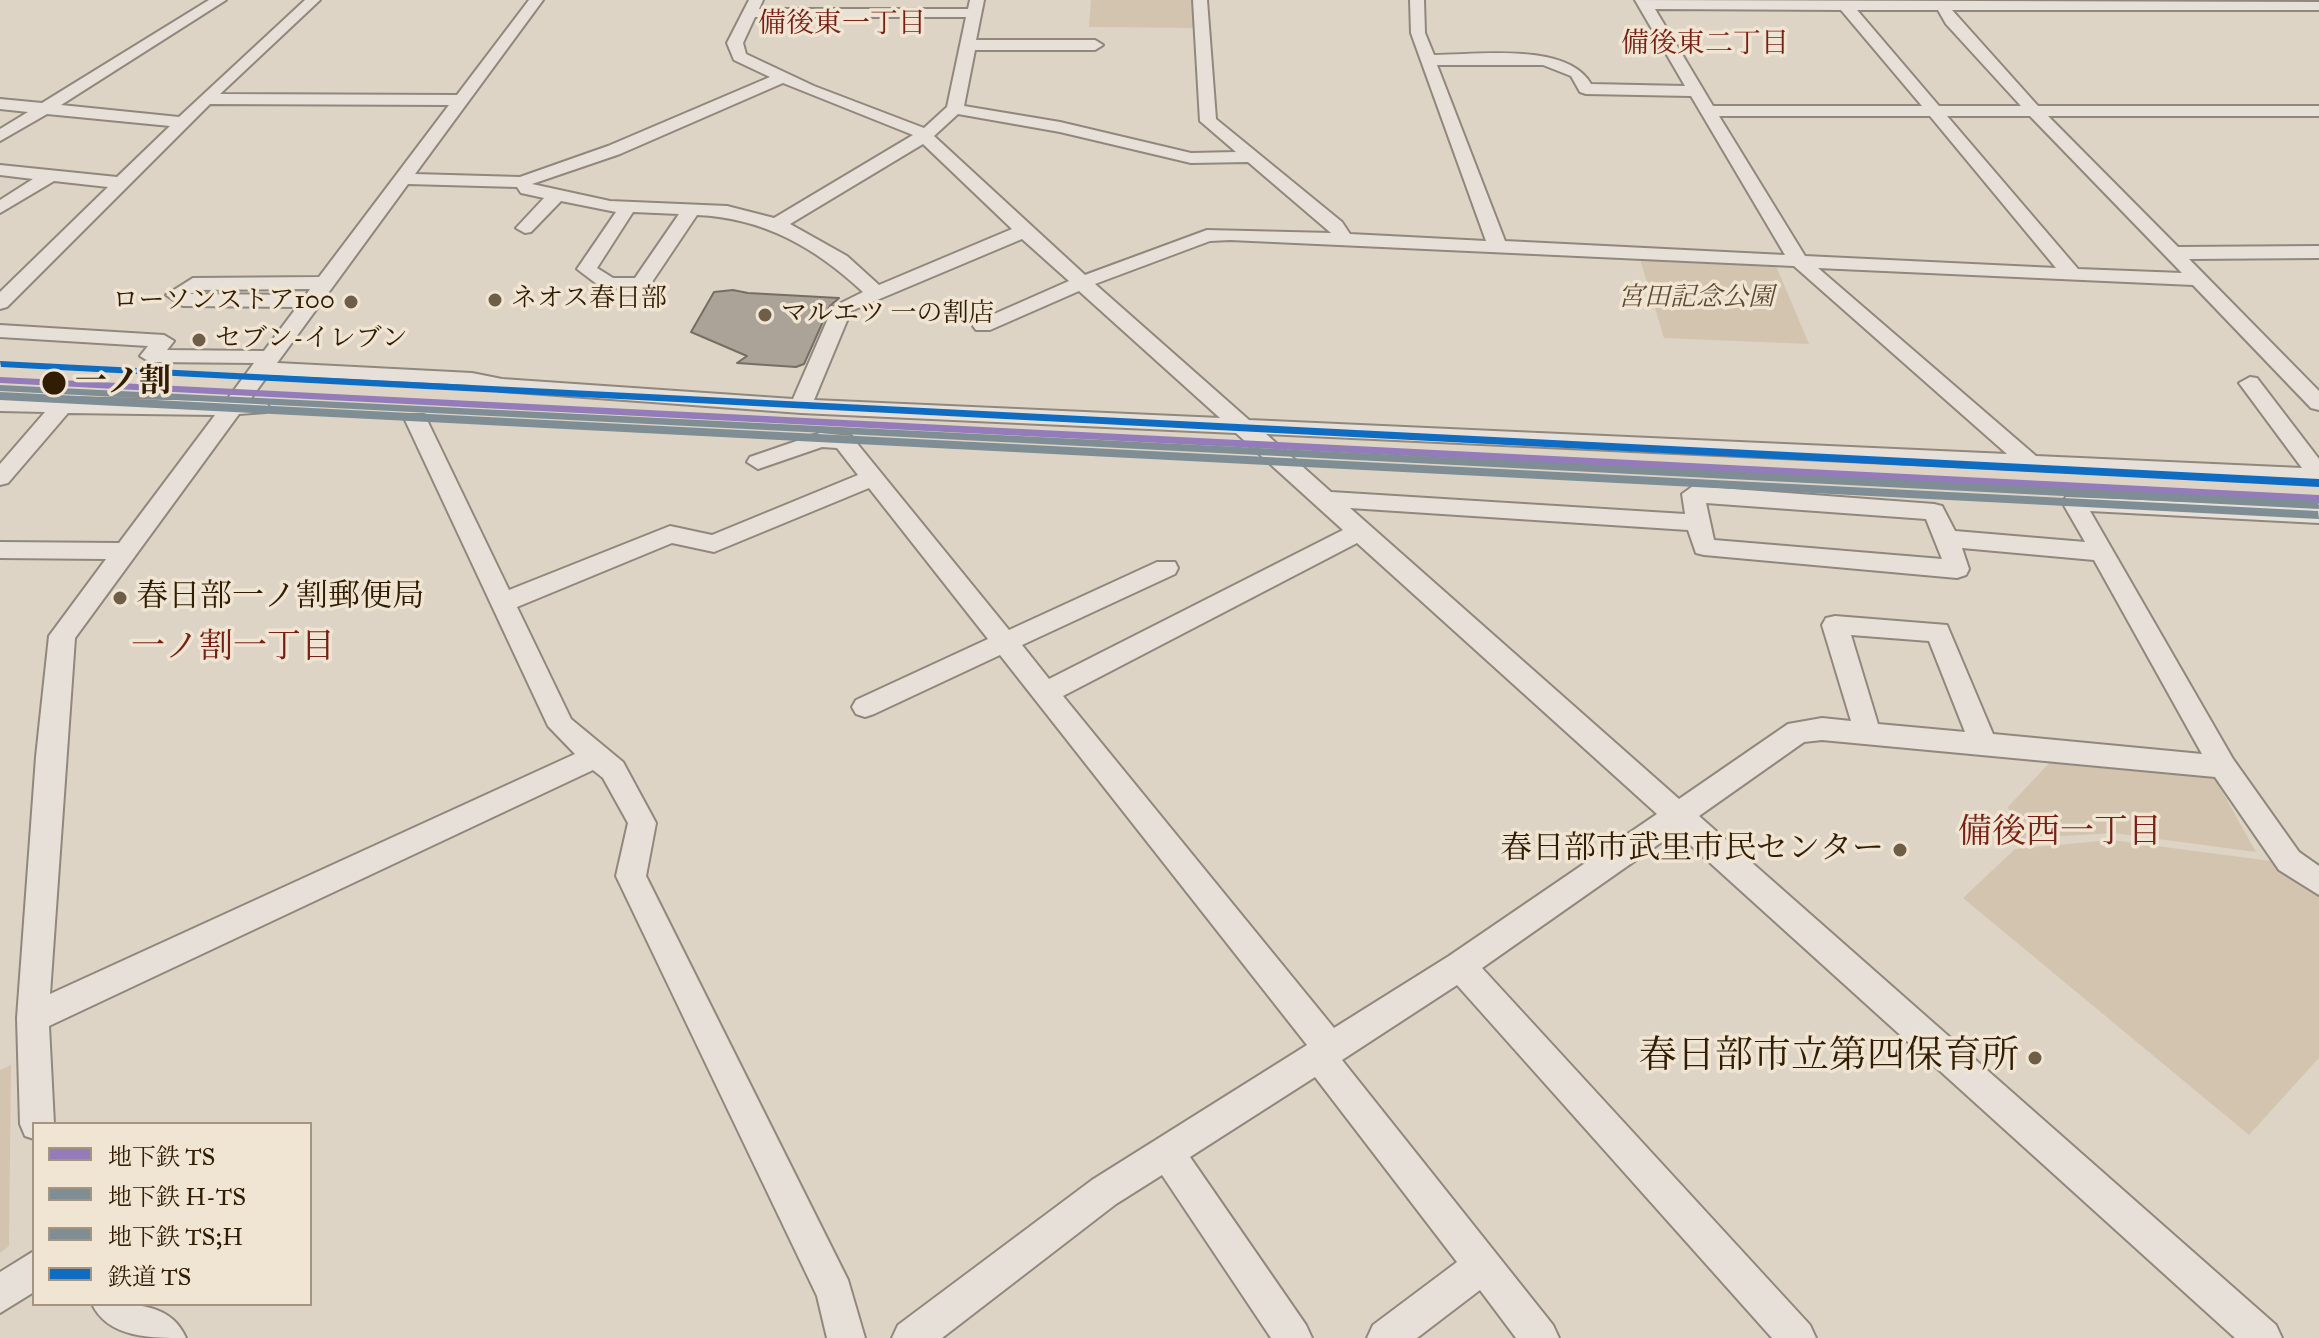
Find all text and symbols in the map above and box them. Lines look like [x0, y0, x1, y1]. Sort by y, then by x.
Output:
district label: 備後東一丁目 [758, 8, 926, 42]
district label: 備後東二丁目 [1621, 28, 1789, 62]
park label: 宮田記念公園 [1618, 283, 1774, 315]
place label: ネオス春日部 [511, 284, 667, 316]
place label: ローソンストア100 [113, 286, 335, 318]
marker: ネオス春日部 [486, 291, 504, 309]
marker: ローソンストア100 [342, 293, 360, 311]
place label: マルエツ 一の割店 [781, 299, 995, 331]
marker: マルエツ 一の割店 [756, 306, 774, 324]
place label: セブン-イレブン [215, 324, 408, 356]
marker: セブン-イレブン [190, 331, 208, 349]
place label: 一ノ割 [75, 364, 171, 402]
marker: 一ノ割 [40, 369, 68, 397]
place label: 春日部一ノ割郵便局 [136, 579, 424, 617]
marker: 春日部一ノ割郵便局 [111, 589, 129, 607]
district label: 一ノ割一丁目 [131, 629, 335, 669]
district label: 備後西一丁目 [1958, 814, 2162, 854]
place label: 春日部市武里市民センター [1500, 831, 1884, 869]
marker: 春日部市武里市民センター [1891, 841, 1909, 859]
place label: 春日部市立第四保育所 [1639, 1035, 2019, 1081]
marker: 春日部市立第四保育所 [2026, 1049, 2044, 1067]
legend [32, 1122, 312, 1306]
text: 地下鉄 TS [108, 1142, 215, 1172]
text: 地下鉄 H-TS [108, 1182, 246, 1212]
text: 地下鉄 TS;H [108, 1222, 243, 1252]
text: 鉄道 TS [108, 1262, 191, 1292]

